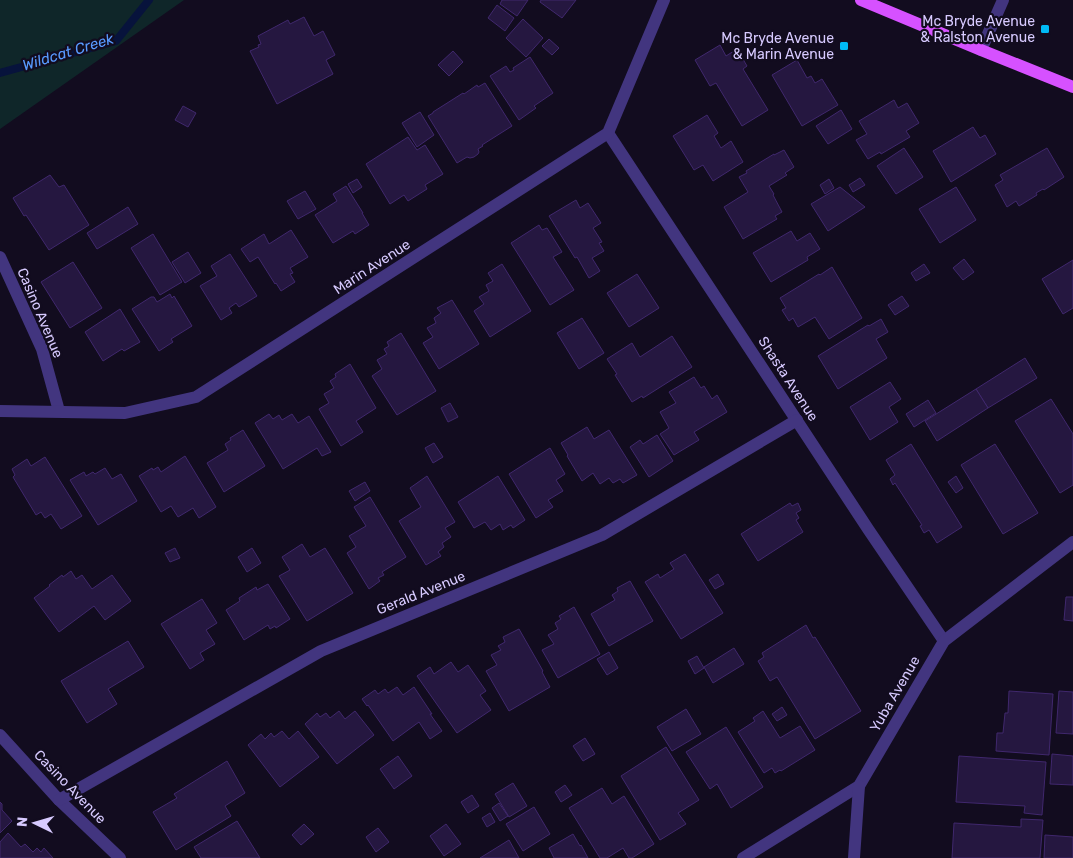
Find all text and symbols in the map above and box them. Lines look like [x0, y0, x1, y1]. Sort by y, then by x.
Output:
place label: Mc Bryde Avenue & Ralston Avenue [920, 13, 1035, 46]
marker: Mc Bryde Avenue & Ralston Avenue [1039, 23, 1051, 35]
water label: Wildcat Creek [20, 29, 116, 74]
place label: Mc Bryde Avenue & Marin Avenue [721, 30, 834, 63]
marker: Mc Bryde Avenue & Marin Avenue [838, 40, 850, 52]
street label: Marin Avenue [330, 236, 414, 298]
street label: Casino Avenue [13, 265, 67, 361]
street label: Shasta Avenue [754, 334, 822, 425]
street label: Gerald Avenue [374, 567, 468, 619]
street label: Yuba Avenue [866, 653, 924, 735]
street label: Casino Avenue [30, 746, 110, 828]
north arrow [10, 798, 60, 848]
text: N [14, 816, 31, 828]

